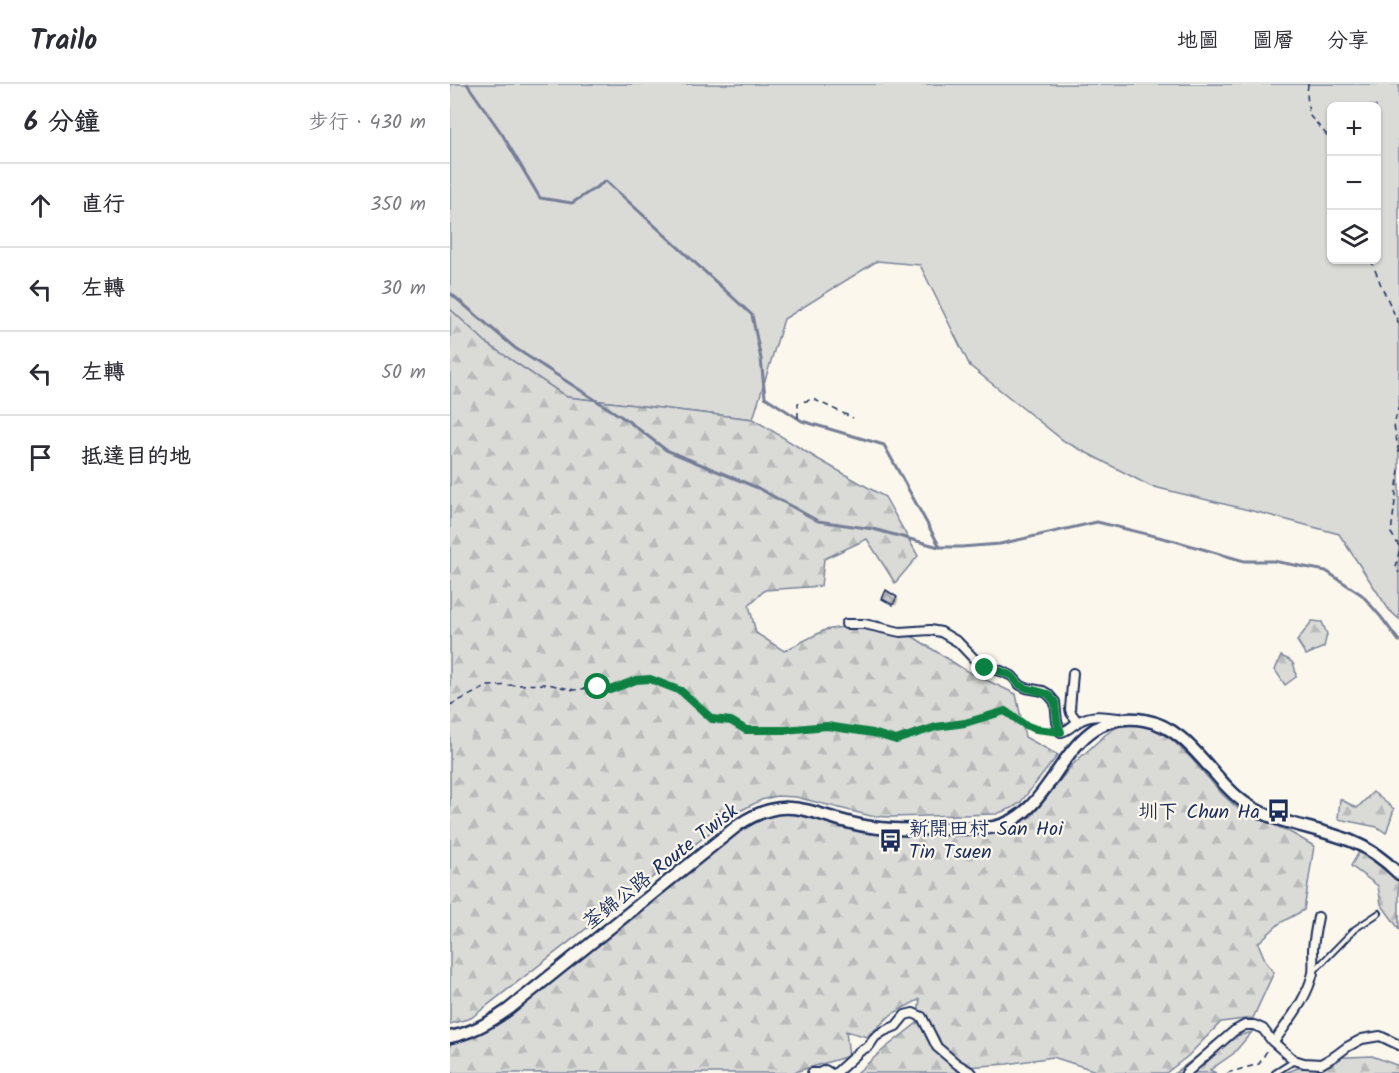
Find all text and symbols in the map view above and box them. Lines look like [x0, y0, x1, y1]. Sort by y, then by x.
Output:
text: Trailo [30, 19, 97, 64]
text: 地圖 [1177, 25, 1219, 58]
text: 圖層 [1252, 25, 1294, 58]
text: 分享 [1327, 25, 1369, 58]
text: 6 分鐘 [24, 102, 100, 144]
map controls [1327, 102, 1381, 264]
button: + [1327, 102, 1381, 156]
text: 步行 · 430 m [309, 107, 426, 139]
button: − [1327, 156, 1381, 210]
text: 直行 [81, 188, 125, 223]
icon: ahead [24, 189, 57, 222]
text: 350 m [370, 189, 426, 221]
button: layers [1327, 210, 1381, 264]
text: 左轉 [81, 272, 125, 307]
icon: left [24, 273, 57, 306]
text: 30 m [381, 273, 426, 305]
text: 左轉 [81, 356, 125, 391]
icon: left [24, 357, 57, 390]
text: 50 m [381, 357, 426, 389]
text: 抵達目的地 [81, 440, 191, 475]
icon: arrive [24, 441, 57, 474]
route end [971, 654, 997, 680]
route start [584, 673, 610, 699]
street label: 荃錦公路 Route Twisk [577, 796, 746, 939]
place label: 圳下 Chun Ha [1138, 797, 1260, 829]
bus stop icon: 圳下 Chun Ha [1265, 798, 1291, 824]
place label: 新開田村 San Hoi Tin Tsuen [909, 814, 1064, 869]
bus stop icon: 新開田村 San Hoi Tin Tsuen [878, 827, 904, 853]

